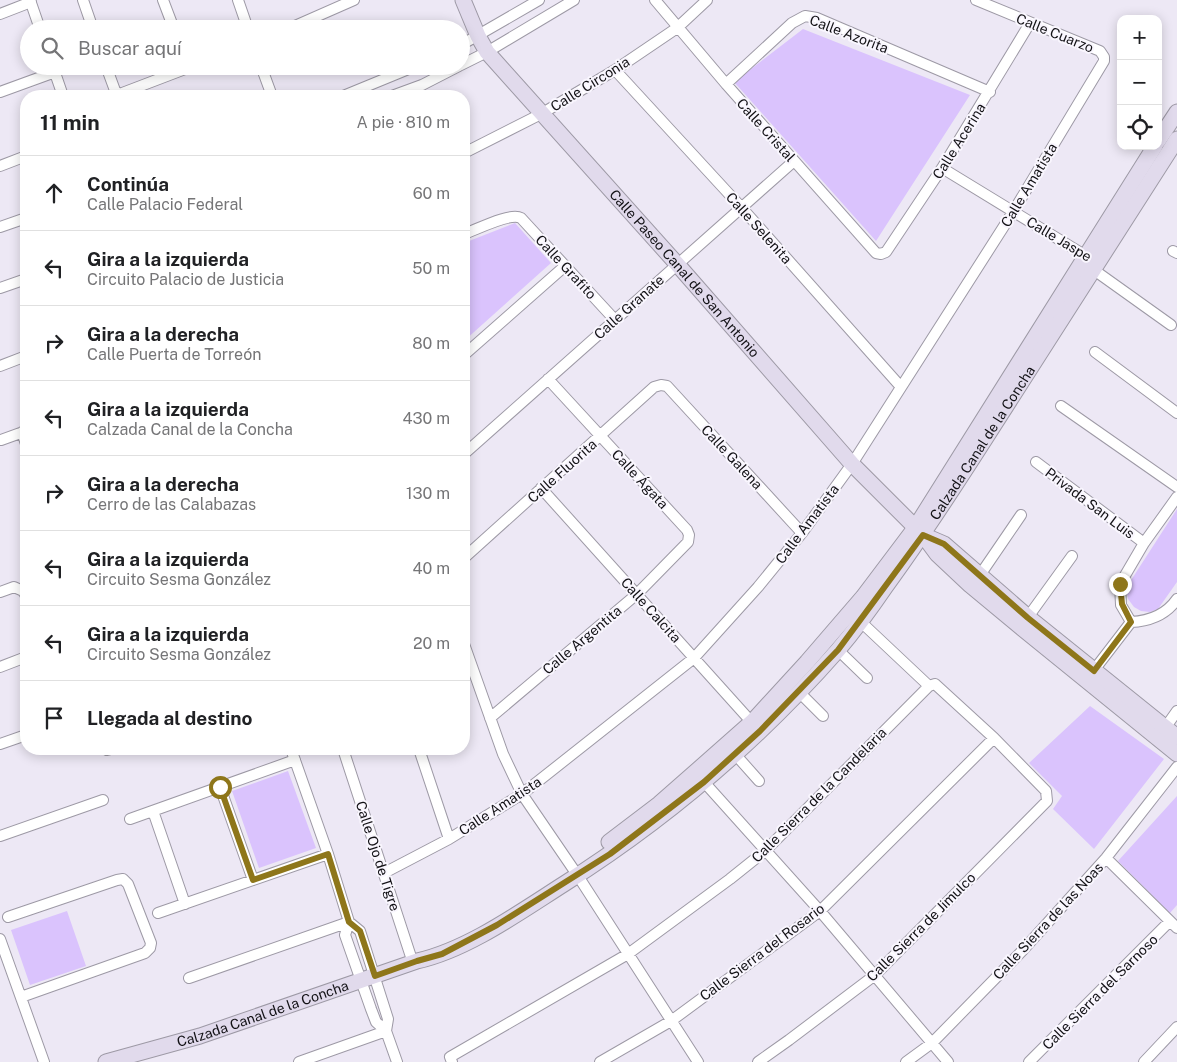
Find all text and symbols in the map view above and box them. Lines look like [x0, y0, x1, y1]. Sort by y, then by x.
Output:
street label: Calle Cuarzo [1014, 10, 1096, 56]
street label: Calle Azorita [807, 12, 891, 56]
map controls [1117, 15, 1162, 150]
button: + [1117, 15, 1162, 60]
search box [20, 20, 470, 75]
icon: search [38, 34, 66, 62]
text: Buscar aquí [78, 37, 182, 59]
street label: Calle Circonia [548, 53, 632, 115]
button: − [1117, 60, 1162, 105]
street label: Calle Cristal [734, 95, 798, 165]
street label: Calle Acerina [929, 100, 989, 182]
button: locate [1117, 105, 1162, 150]
text: 11 min [40, 110, 100, 135]
text: A pie · 810 m [357, 113, 450, 132]
street label: Calle Amatista [998, 140, 1060, 230]
text: Continúa [87, 173, 169, 195]
icon: ahead [40, 179, 68, 207]
text: 60 m [413, 184, 450, 203]
street label: Calle Paseo Canal de San Antonio [606, 186, 763, 360]
street label: Calle Selenita [723, 189, 795, 267]
text: Calle Palacio Federal [87, 195, 243, 214]
street label: Calle Jaspe [1024, 213, 1094, 265]
street label: Calle Grafito [532, 232, 600, 302]
text: Gira a la izquierda [87, 248, 249, 270]
icon: left [40, 254, 68, 282]
text: 50 m [412, 259, 450, 278]
text: Circuito Palacio de Justicia [87, 270, 284, 289]
street label: Calle Granate [591, 271, 667, 343]
text: Gira a la derecha [87, 323, 239, 345]
icon: right [40, 329, 68, 357]
text: 80 m [412, 334, 450, 353]
text: Calle Puerta de Torreón [87, 345, 261, 364]
street label: Calzada Canal de la Concha [927, 363, 1038, 523]
text: Gira a la izquierda [87, 398, 249, 420]
icon: left [40, 404, 68, 432]
text: 430 m [402, 409, 450, 428]
text: Calzada Canal de la Concha [87, 420, 293, 439]
street label: Calle Galena [698, 422, 766, 492]
street label: Calle Fluorita [524, 436, 600, 506]
street label: Calle Ágata [608, 445, 672, 512]
street label: Privada San Luis [1042, 464, 1138, 542]
text: Gira a la derecha [87, 473, 239, 495]
icon: right [40, 479, 68, 507]
street label: Calle Amatista [772, 481, 842, 567]
text: 130 m [406, 484, 450, 503]
text: Cerro de las Calabazas [87, 495, 256, 514]
text: Gira a la izquierda [87, 548, 249, 570]
icon: left [40, 554, 68, 582]
text: 40 m [412, 559, 450, 578]
text: Circuito Sesma González [87, 570, 271, 589]
route end [1109, 573, 1132, 596]
street label: Calle Calcita [618, 574, 684, 646]
street label: Calle Argentita [539, 602, 625, 678]
text: Gira a la izquierda [87, 623, 249, 645]
icon: left [40, 629, 68, 657]
text: 20 m [413, 634, 450, 653]
text: Circuito Sesma González [87, 645, 271, 664]
icon: arrive [40, 704, 68, 732]
text: Llegada al destino [87, 707, 252, 729]
street label: Calle Sierra de la Candelaria [748, 724, 890, 866]
street label: Calle Amatista [456, 773, 544, 839]
route start [209, 776, 232, 799]
street label: Calle Ojo de Tigre [353, 799, 403, 913]
street label: Calle Sierra de las Noas [990, 859, 1106, 983]
street label: Calle Sierra de Jimulco [863, 869, 979, 985]
street label: Calle Sierra del Rosario [697, 900, 827, 1004]
street label: Calle Sierra del Sarnoso [1039, 931, 1161, 1053]
street label: Calzada Canal de la Concha [175, 977, 351, 1050]

